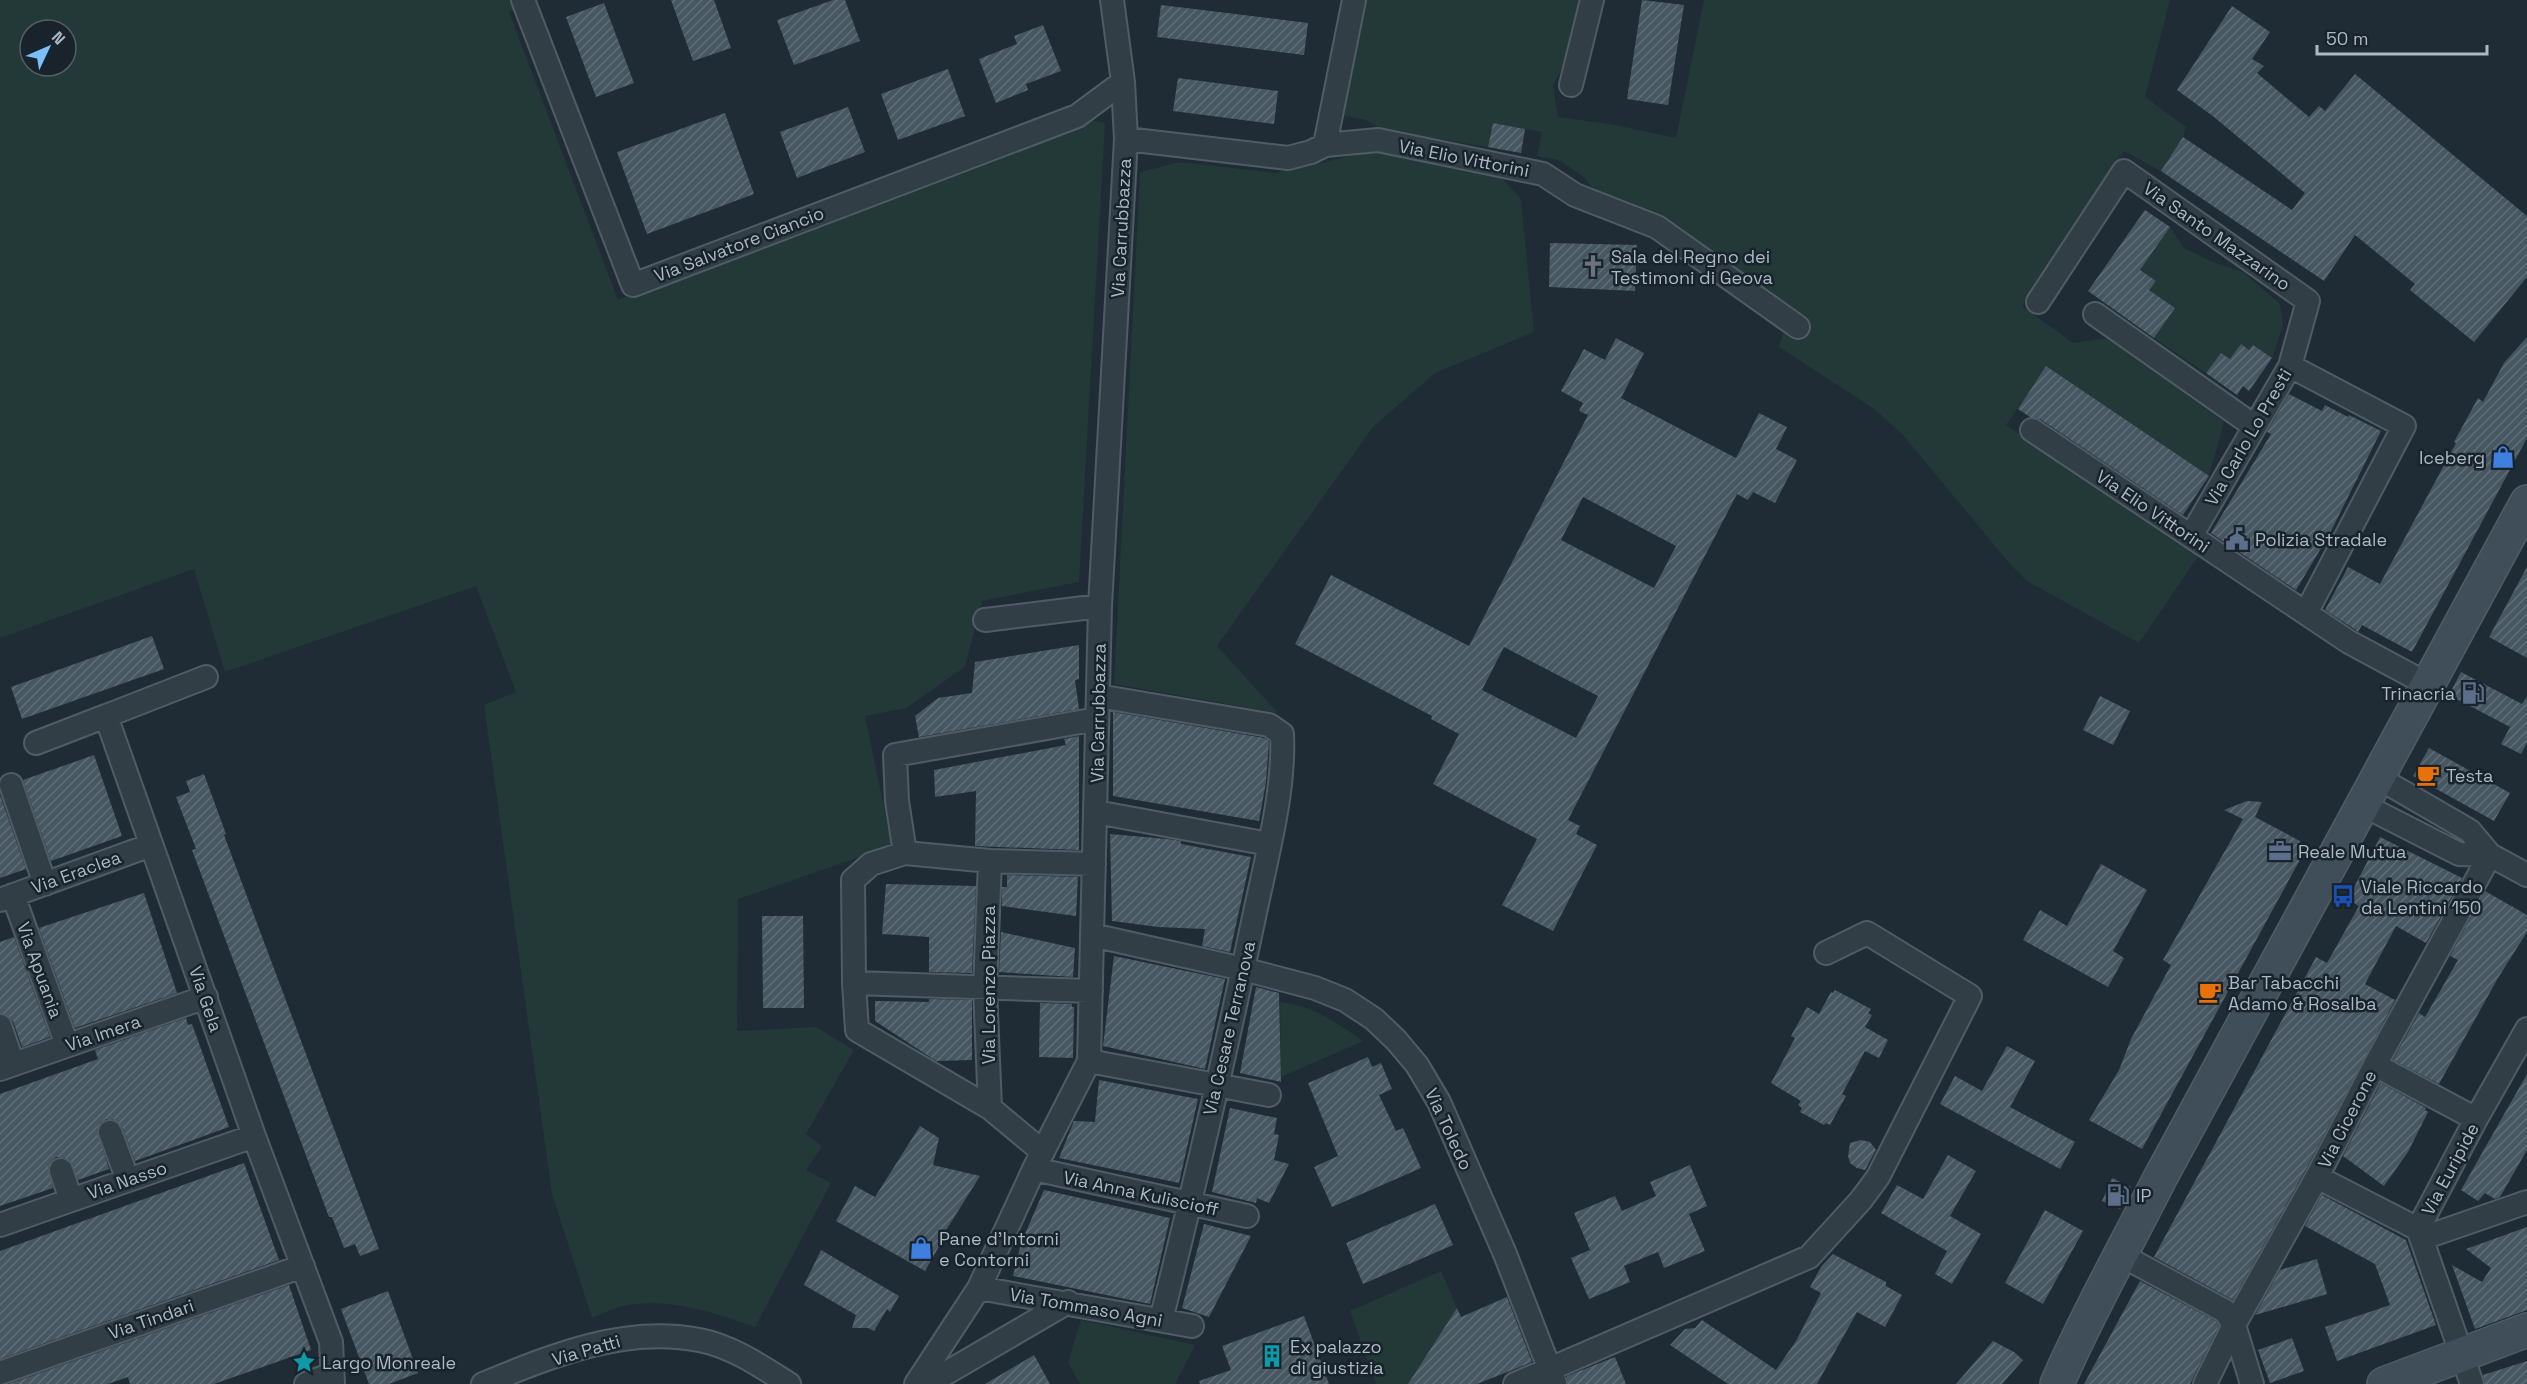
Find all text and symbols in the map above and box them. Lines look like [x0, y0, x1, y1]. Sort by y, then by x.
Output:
north arrow [18, 18, 78, 78]
scale bar [2317, 18, 2486, 56]
text: N [47, 27, 70, 49]
text: 50 m [2326, 27, 2368, 50]
street label: Via Elio Vittorini [1397, 134, 1531, 182]
street label: Via Carrubbazza [1106, 158, 1136, 298]
street label: Via Santo Mazzarino [2139, 176, 2295, 296]
street label: Via Salvatore Ciancio [651, 201, 827, 287]
place label: Sala del Regno dei Testimoni di Geova [1611, 245, 1773, 289]
church icon: Sala del Regno dei Testimoni di Geova [1580, 253, 1606, 279]
street label: Via Carlo Lo Presti [2199, 364, 2297, 510]
shop icon: Iceberg [2490, 444, 2516, 470]
place label: Iceberg [2419, 446, 2485, 469]
street label: Via Elio Vittorini [2092, 464, 2214, 558]
public building icon: Polizia Stradale [2224, 526, 2250, 552]
place label: Polizia Stradale [2255, 528, 2387, 551]
street label: Via Carrubbazza [1085, 643, 1111, 783]
fuel station icon: Trinacria [2460, 680, 2486, 706]
place label: Trinacria [2381, 682, 2455, 705]
cafe icon: Testa [2415, 762, 2441, 788]
place label: Testa [2446, 764, 2493, 787]
office icon: Reale Mutua [2267, 838, 2293, 864]
place label: Reale Mutua [2298, 840, 2406, 863]
street label: Via Eraclea [28, 845, 124, 899]
place label: Viale Riccardo da Lentini 150 [2361, 875, 2483, 919]
bus stop icon: Viale Riccardo da Lentini 150 [2330, 883, 2356, 909]
street label: Via Lorenzo Piazza [977, 906, 1000, 1064]
street label: Via Apuania [12, 919, 68, 1021]
street label: Via Cesare Terranova [1198, 938, 1260, 1118]
street label: Via Gela [184, 963, 228, 1035]
place label: Bar Tabacchi Adamo & Rosalba [2228, 971, 2377, 1015]
cafe icon: Bar Tabacchi Adamo & Rosalba [2197, 979, 2223, 1005]
street label: Via Imera [62, 1009, 144, 1057]
street label: Via Cicerone [2312, 1066, 2382, 1172]
street label: Via Toledo [1420, 1084, 1478, 1174]
street label: Via Euripide [2416, 1119, 2484, 1219]
street label: Via Nasso [84, 1156, 170, 1204]
street label: Via Anna Kuliscioff [1061, 1165, 1221, 1221]
fuel station icon: IP [2105, 1182, 2131, 1208]
place label: IP [2136, 1184, 2151, 1207]
place label: Pane d'Intorni e Contorni [939, 1227, 1059, 1271]
shop icon: Pane d'Intorni e Contorni [908, 1235, 934, 1261]
street label: Via Tommaso Agni [1008, 1282, 1164, 1332]
street label: Via Tindari [105, 1294, 197, 1344]
street label: Via Patti [549, 1329, 623, 1371]
place label: Ex palazzo di giustizia [1290, 1335, 1384, 1379]
building icon: Ex palazzo di giustizia [1259, 1343, 1285, 1369]
place icon: Largo Monreale [291, 1349, 317, 1375]
place label: Largo Monreale [322, 1351, 456, 1374]

